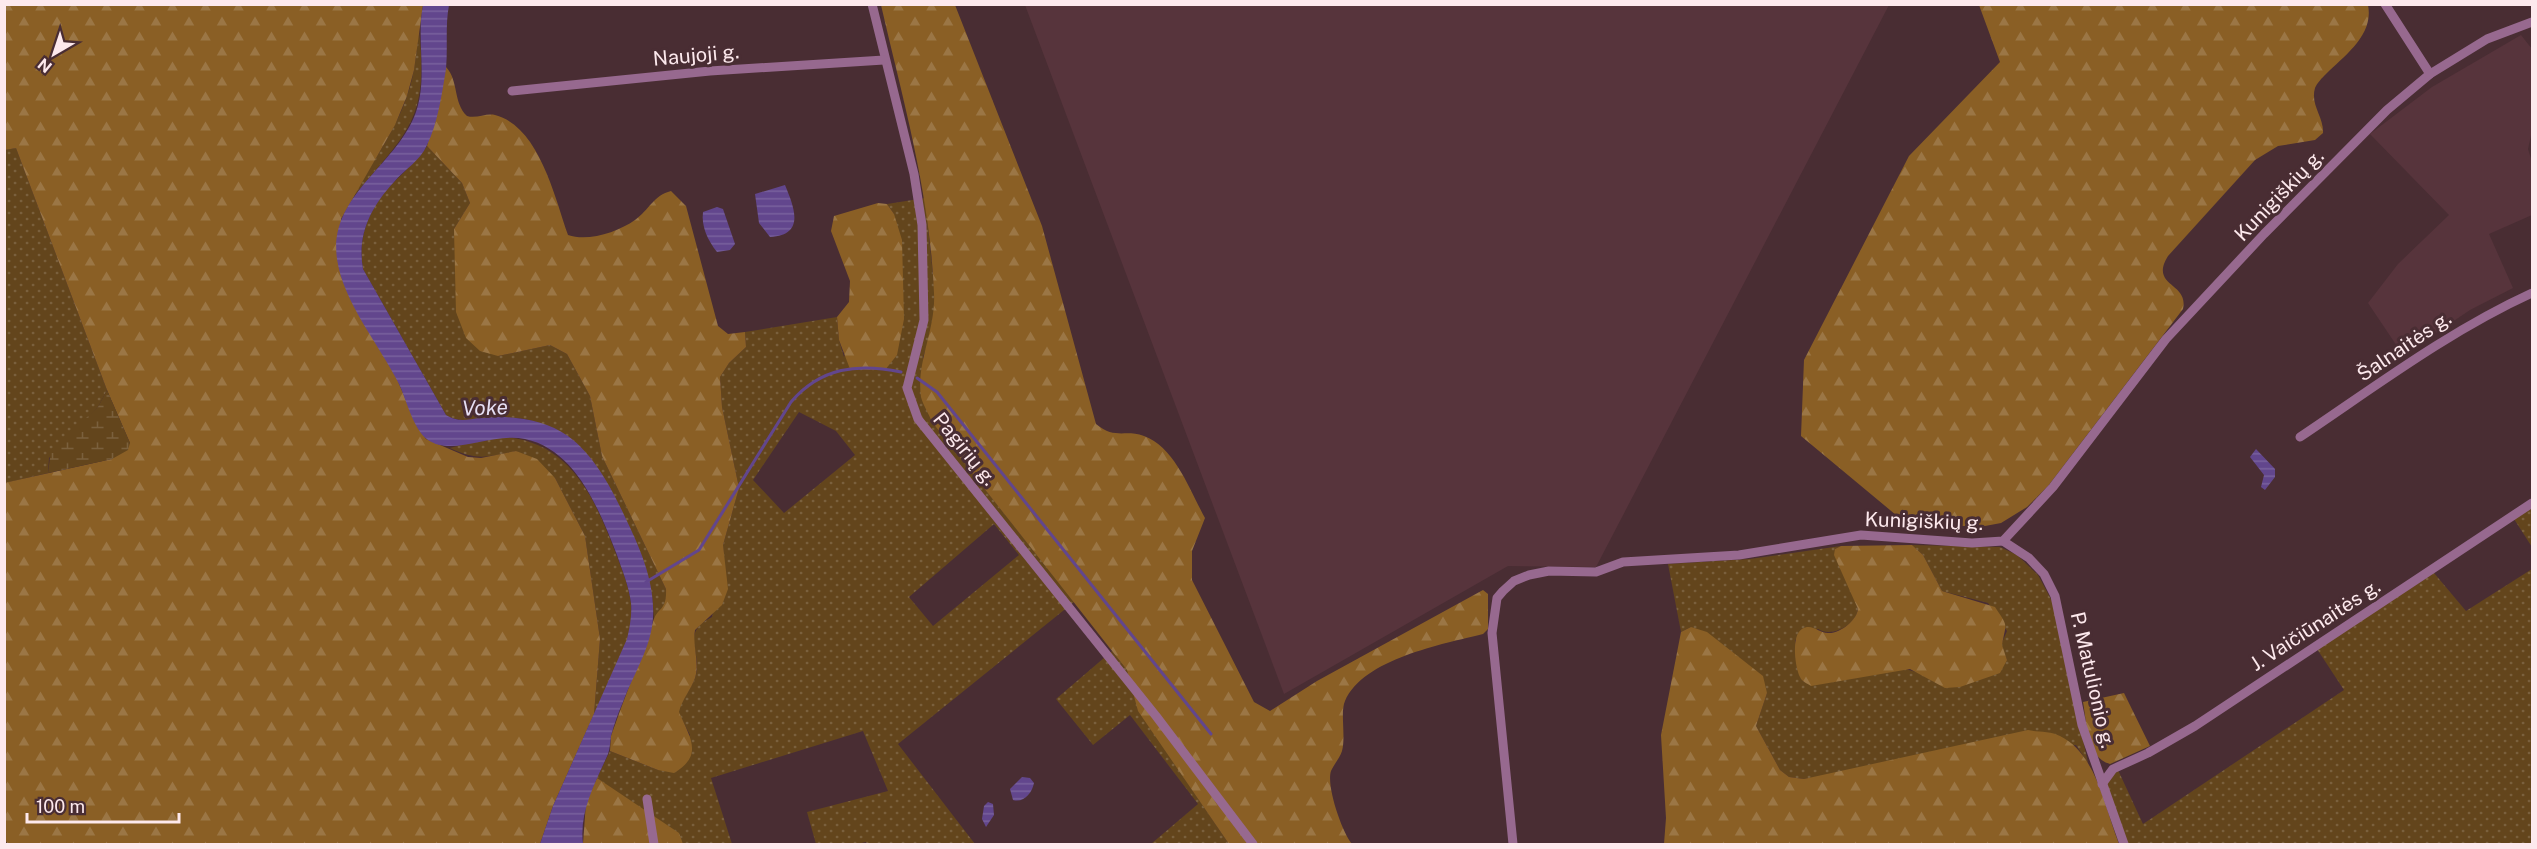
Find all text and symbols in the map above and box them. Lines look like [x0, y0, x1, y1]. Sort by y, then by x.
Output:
north arrow [24, 24, 84, 84]
street label: Naujoji g. [652, 39, 740, 71]
text: N [34, 54, 56, 77]
street label: Kunigiškių g. [2229, 144, 2329, 246]
street label: Šalnaitės g. [2352, 306, 2456, 386]
water label: Vokė [462, 394, 508, 421]
street label: Pagirių g. [928, 408, 1002, 490]
street label: Kunigiškių g. [1864, 507, 1984, 535]
street label: J. Vaičiūnaitės g. [2245, 574, 2385, 676]
street label: P. Matulionio g. [2066, 609, 2120, 751]
scale bar [27, 786, 178, 824]
text: 100 m [36, 796, 85, 817]

